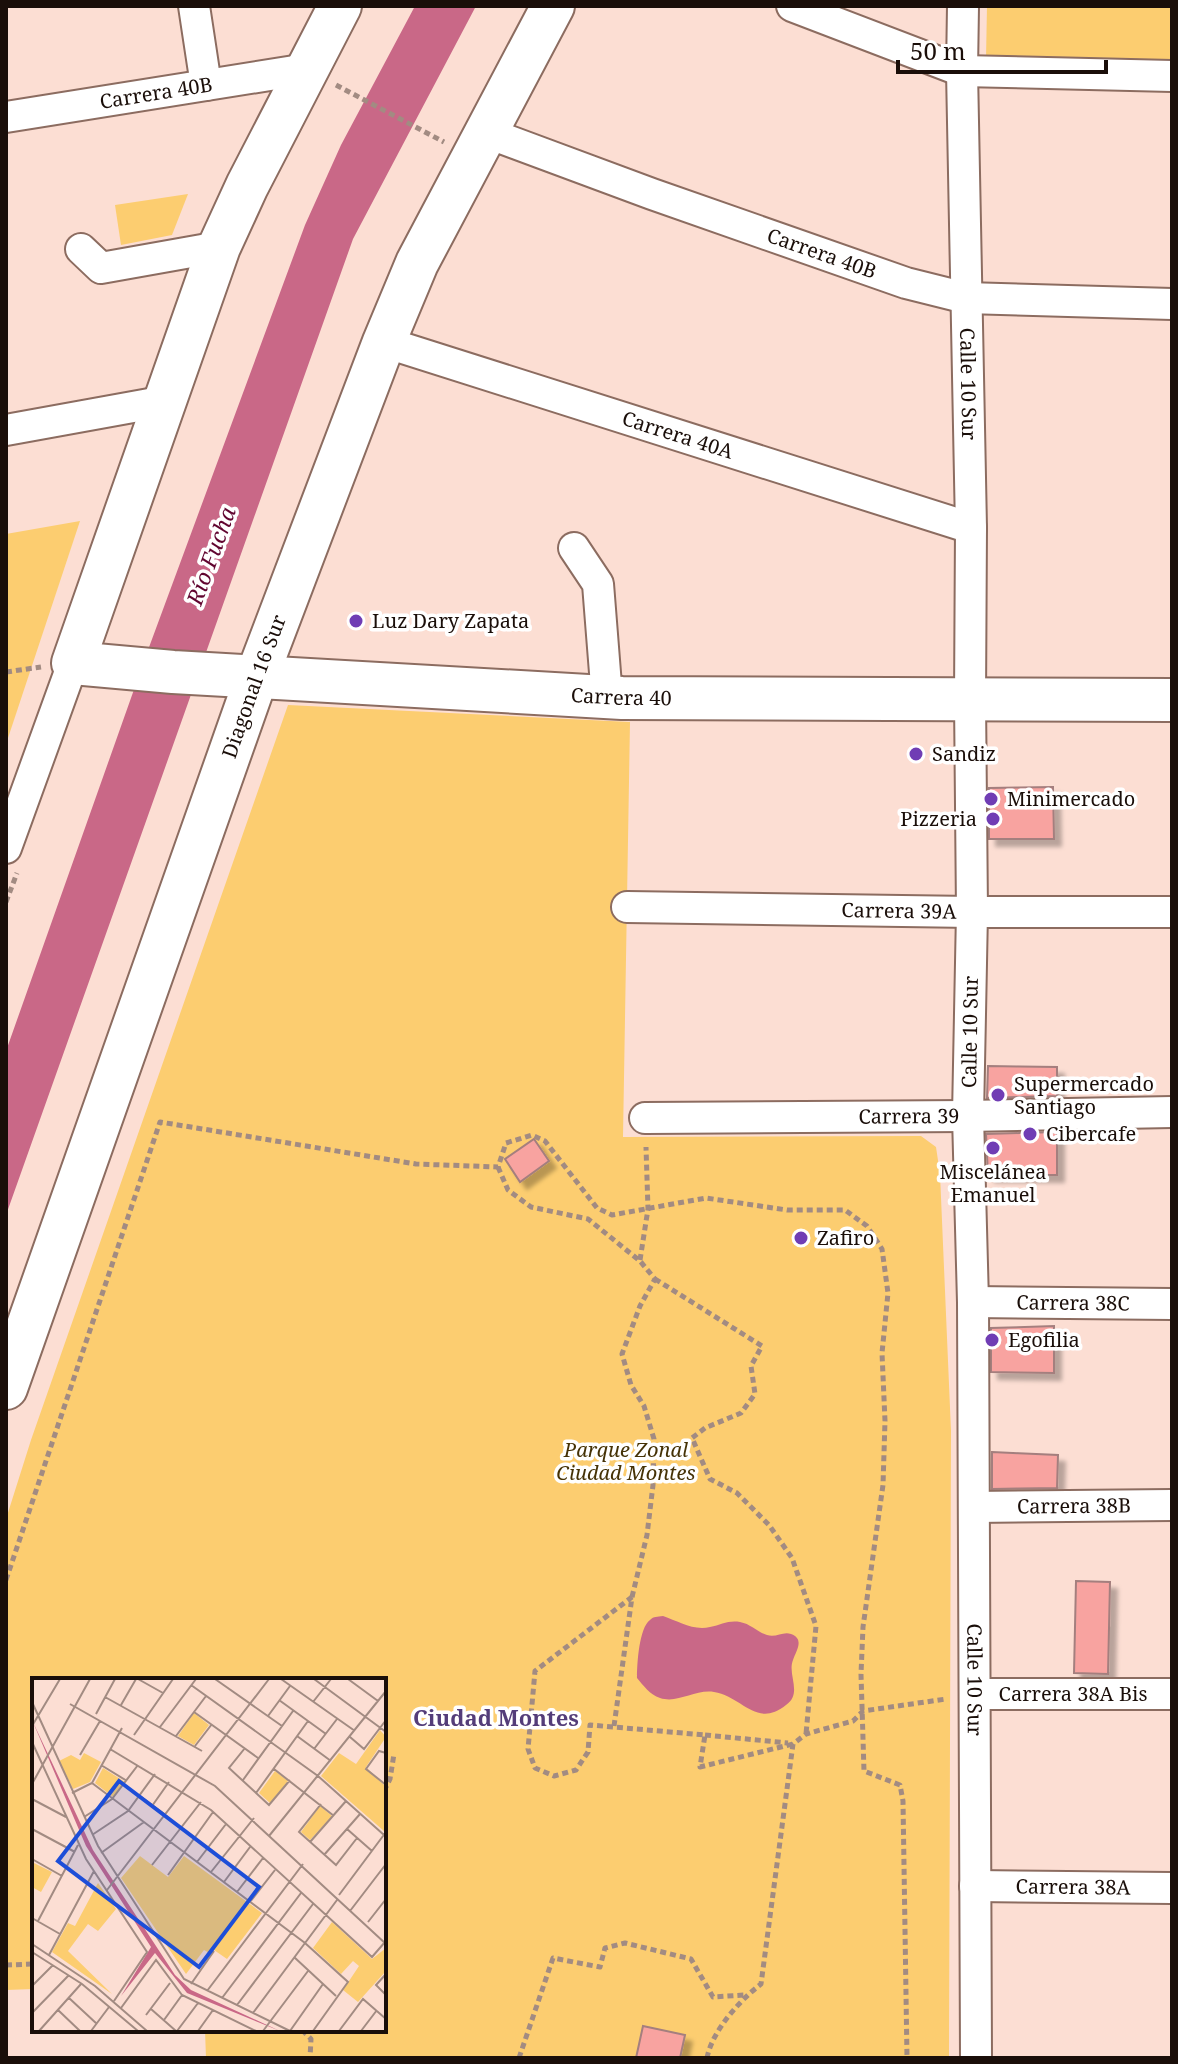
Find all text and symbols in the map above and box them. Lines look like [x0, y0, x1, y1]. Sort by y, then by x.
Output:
scale bar [898, 24, 1106, 74]
text: 50 m [910, 34, 966, 67]
street label: Carrera 40B [98, 70, 214, 115]
street label: Carrera 40B [764, 221, 880, 285]
street label: Calle 10 Sur [954, 327, 983, 441]
street label: Carrera 40A [619, 404, 738, 465]
water label: Río Fucha [178, 502, 242, 610]
place label: Luz Dary Zapata [372, 607, 529, 634]
street label: Diagonal 16 Sur [215, 610, 292, 762]
marker: Luz Dary Zapata [347, 612, 365, 630]
street label: Carrera 40 [570, 681, 672, 711]
place label: Sandiz [932, 740, 996, 767]
marker: Sandiz [907, 745, 925, 763]
place label: Minimercado [1007, 785, 1135, 812]
marker: Minimercado [982, 790, 1000, 808]
place label: Pizzeria [900, 805, 977, 832]
marker: Pizzeria [984, 810, 1002, 828]
street label: Carrera 39A [841, 896, 958, 925]
street label: Calle 10 Sur [955, 975, 984, 1088]
place label: Supermercado Santiago [1014, 1070, 1154, 1120]
marker: Supermercado Santiago [989, 1086, 1007, 1104]
street label: Carrera 39 [858, 1102, 960, 1130]
place label: Cibercafe [1046, 1120, 1136, 1147]
marker: Cibercafe [1021, 1125, 1039, 1143]
marker: Miscelánea Emanuel [984, 1139, 1002, 1157]
place label: Miscelánea Emanuel [939, 1158, 1047, 1208]
place label: Zafiro [817, 1224, 874, 1251]
marker: Zafiro [792, 1229, 810, 1247]
street label: Carrera 38C [1016, 1288, 1130, 1317]
place label: Egofilia [1008, 1326, 1080, 1353]
marker: Egofilia [983, 1331, 1001, 1349]
park label: Parque Zonal Ciudad Montes [556, 1436, 696, 1486]
street label: Carrera 38B [1017, 1491, 1131, 1520]
street label: Calle 10 Sur [961, 1624, 989, 1737]
inset map [32, 1678, 386, 2032]
street label: Carrera 38A Bis [999, 1680, 1147, 1707]
district label: Ciudad Montes [413, 1702, 579, 1732]
street label: Carrera 38A [1015, 1872, 1132, 1901]

